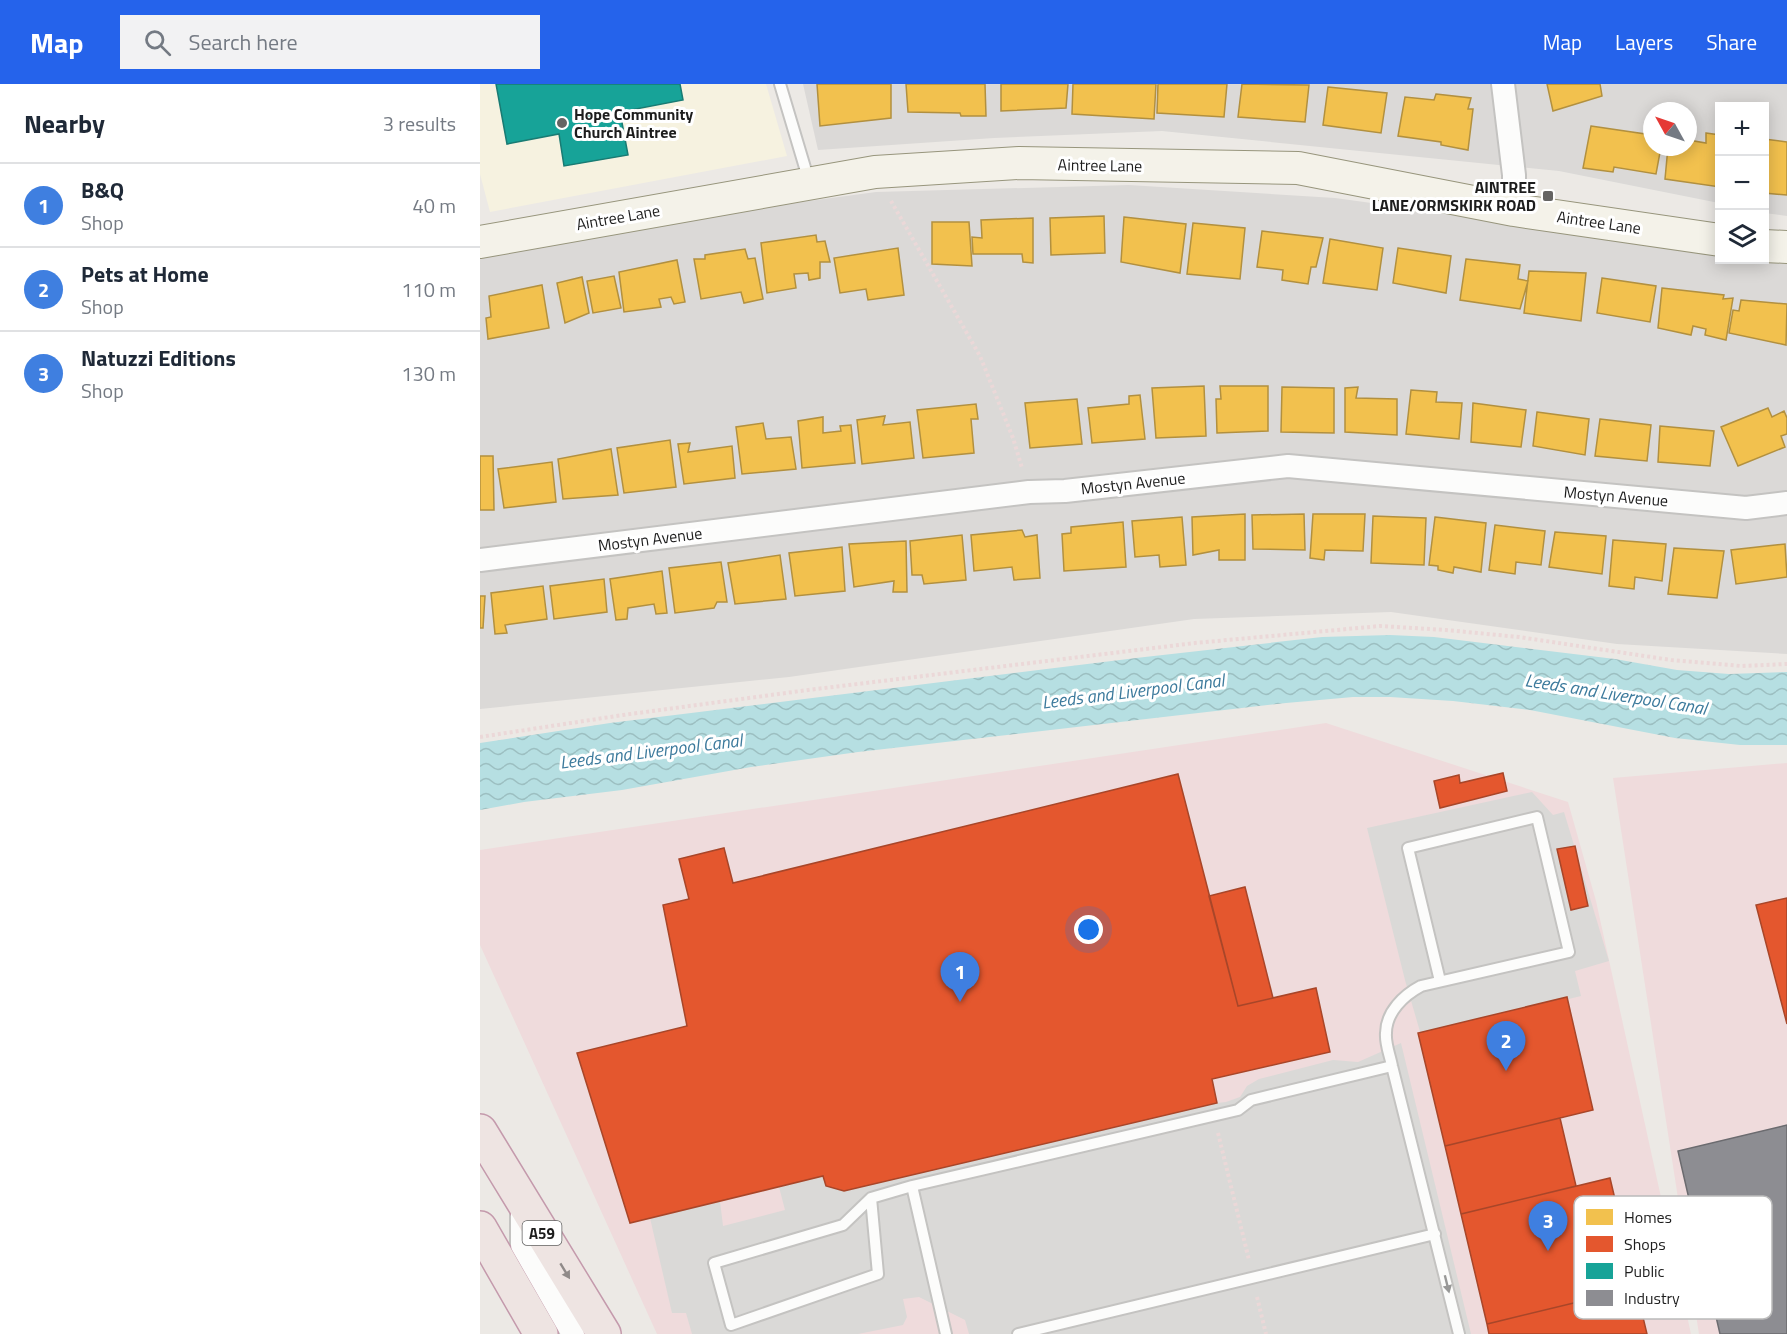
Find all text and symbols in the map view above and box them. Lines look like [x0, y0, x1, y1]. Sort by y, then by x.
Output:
search box [120, 15, 540, 69]
text: Map [30, 21, 84, 64]
text: Search here [189, 25, 298, 59]
icon: search [141, 26, 174, 59]
text: Map [1543, 26, 1582, 58]
text: Layers [1615, 26, 1673, 58]
text: Share [1706, 26, 1757, 58]
place label: Hope Community Church Aintree [574, 102, 693, 144]
north arrow [1643, 102, 1697, 156]
map controls [1715, 102, 1769, 264]
button: + [1715, 102, 1769, 156]
text: Nearby [24, 104, 105, 143]
text: 3 results [383, 108, 456, 139]
marker: Hope Community Church Aintree [555, 116, 569, 130]
street label: Aintree Lane [1057, 152, 1143, 178]
button: − [1715, 156, 1769, 210]
text: B&Q [81, 173, 124, 207]
place label: AINTREE LANE/ORMSKIRK ROAD [1372, 175, 1536, 217]
marker: AINTREE LANE/ORMSKIRK ROAD [1541, 189, 1555, 203]
text: 1 [38, 190, 49, 221]
text: 40 m [412, 190, 456, 221]
street label: Aintree Lane [574, 198, 662, 236]
street label: Aintree Lane [1555, 204, 1643, 240]
text: Shop [81, 207, 124, 238]
button: layers [1715, 210, 1769, 264]
text: Pets at Home [81, 257, 209, 291]
text: 2 [38, 274, 49, 305]
text: 110 m [401, 274, 456, 305]
text: Shop [81, 291, 124, 322]
text: Natuzzi Editions [81, 341, 236, 375]
text: 3 [38, 358, 49, 389]
text: 130 m [401, 358, 456, 389]
text: Shop [81, 375, 124, 406]
street label: Mostyn Avenue [1080, 466, 1186, 500]
street label: Mostyn Avenue [1563, 479, 1669, 513]
street label: Mostyn Avenue [597, 521, 703, 557]
water label: Leeds and Liverpool Canal [1040, 666, 1228, 716]
water label: Leeds and Liverpool Canal [1523, 666, 1711, 722]
water label: Leeds and Liverpool Canal [558, 726, 746, 776]
your location [1074, 915, 1103, 944]
pin: 1 [940, 952, 980, 1002]
pin: 2 [1486, 1022, 1526, 1071]
legend [1574, 1196, 1772, 1319]
pin: 3 [1528, 1202, 1568, 1251]
text: Homes [1624, 1205, 1672, 1229]
road number: A59 [522, 1221, 562, 1245]
text: Shops [1624, 1232, 1666, 1256]
text: Public [1624, 1259, 1665, 1283]
one-way arrow [560, 1263, 571, 1279]
one-way arrow [1443, 1275, 1452, 1293]
text: Industry [1624, 1286, 1680, 1310]

